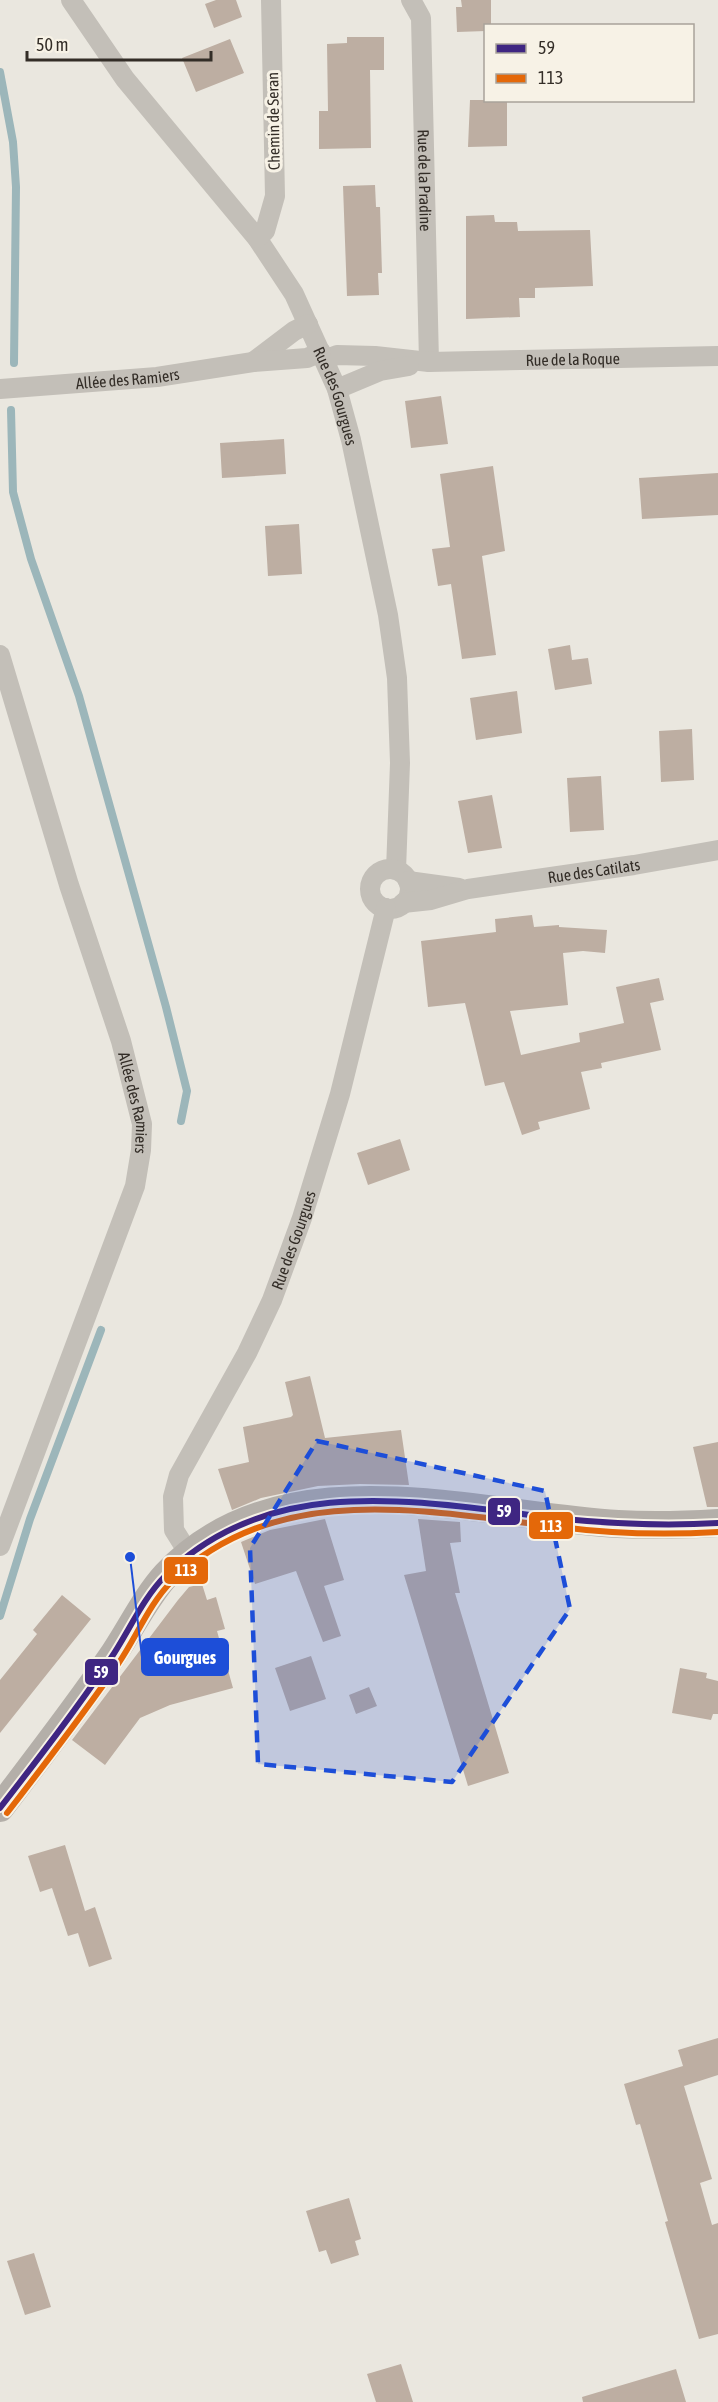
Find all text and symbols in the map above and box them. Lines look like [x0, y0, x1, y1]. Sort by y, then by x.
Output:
scale bar [27, 24, 212, 62]
legend [484, 24, 694, 102]
text: 50 m [36, 34, 68, 55]
text: 59 [538, 37, 555, 58]
text: 113 [538, 67, 563, 88]
street label: Chemin de Seran [263, 72, 283, 170]
street label: Rue de la Pradine [415, 129, 435, 232]
street label: Rue des Gourgues [310, 344, 361, 447]
street label: Rue de la Roque [525, 349, 620, 369]
street label: Allée des Ramiers [75, 365, 181, 392]
street label: Rue des Catilats [547, 855, 642, 886]
street label: Allée des Ramiers [115, 1050, 151, 1156]
street label: Rue des Gourgues [268, 1188, 319, 1292]
line badge: 59 [487, 1497, 521, 1526]
text: 59 [496, 1502, 512, 1520]
line badge: 113 [528, 1511, 574, 1540]
text: 113 [540, 1517, 562, 1535]
line badge: 113 [163, 1556, 209, 1585]
text: 113 [175, 1561, 197, 1579]
callout: Gourgues [142, 1639, 228, 1675]
text: Gourgues [154, 1647, 217, 1668]
line badge: 59 [84, 1658, 119, 1686]
text: 59 [93, 1663, 109, 1681]

